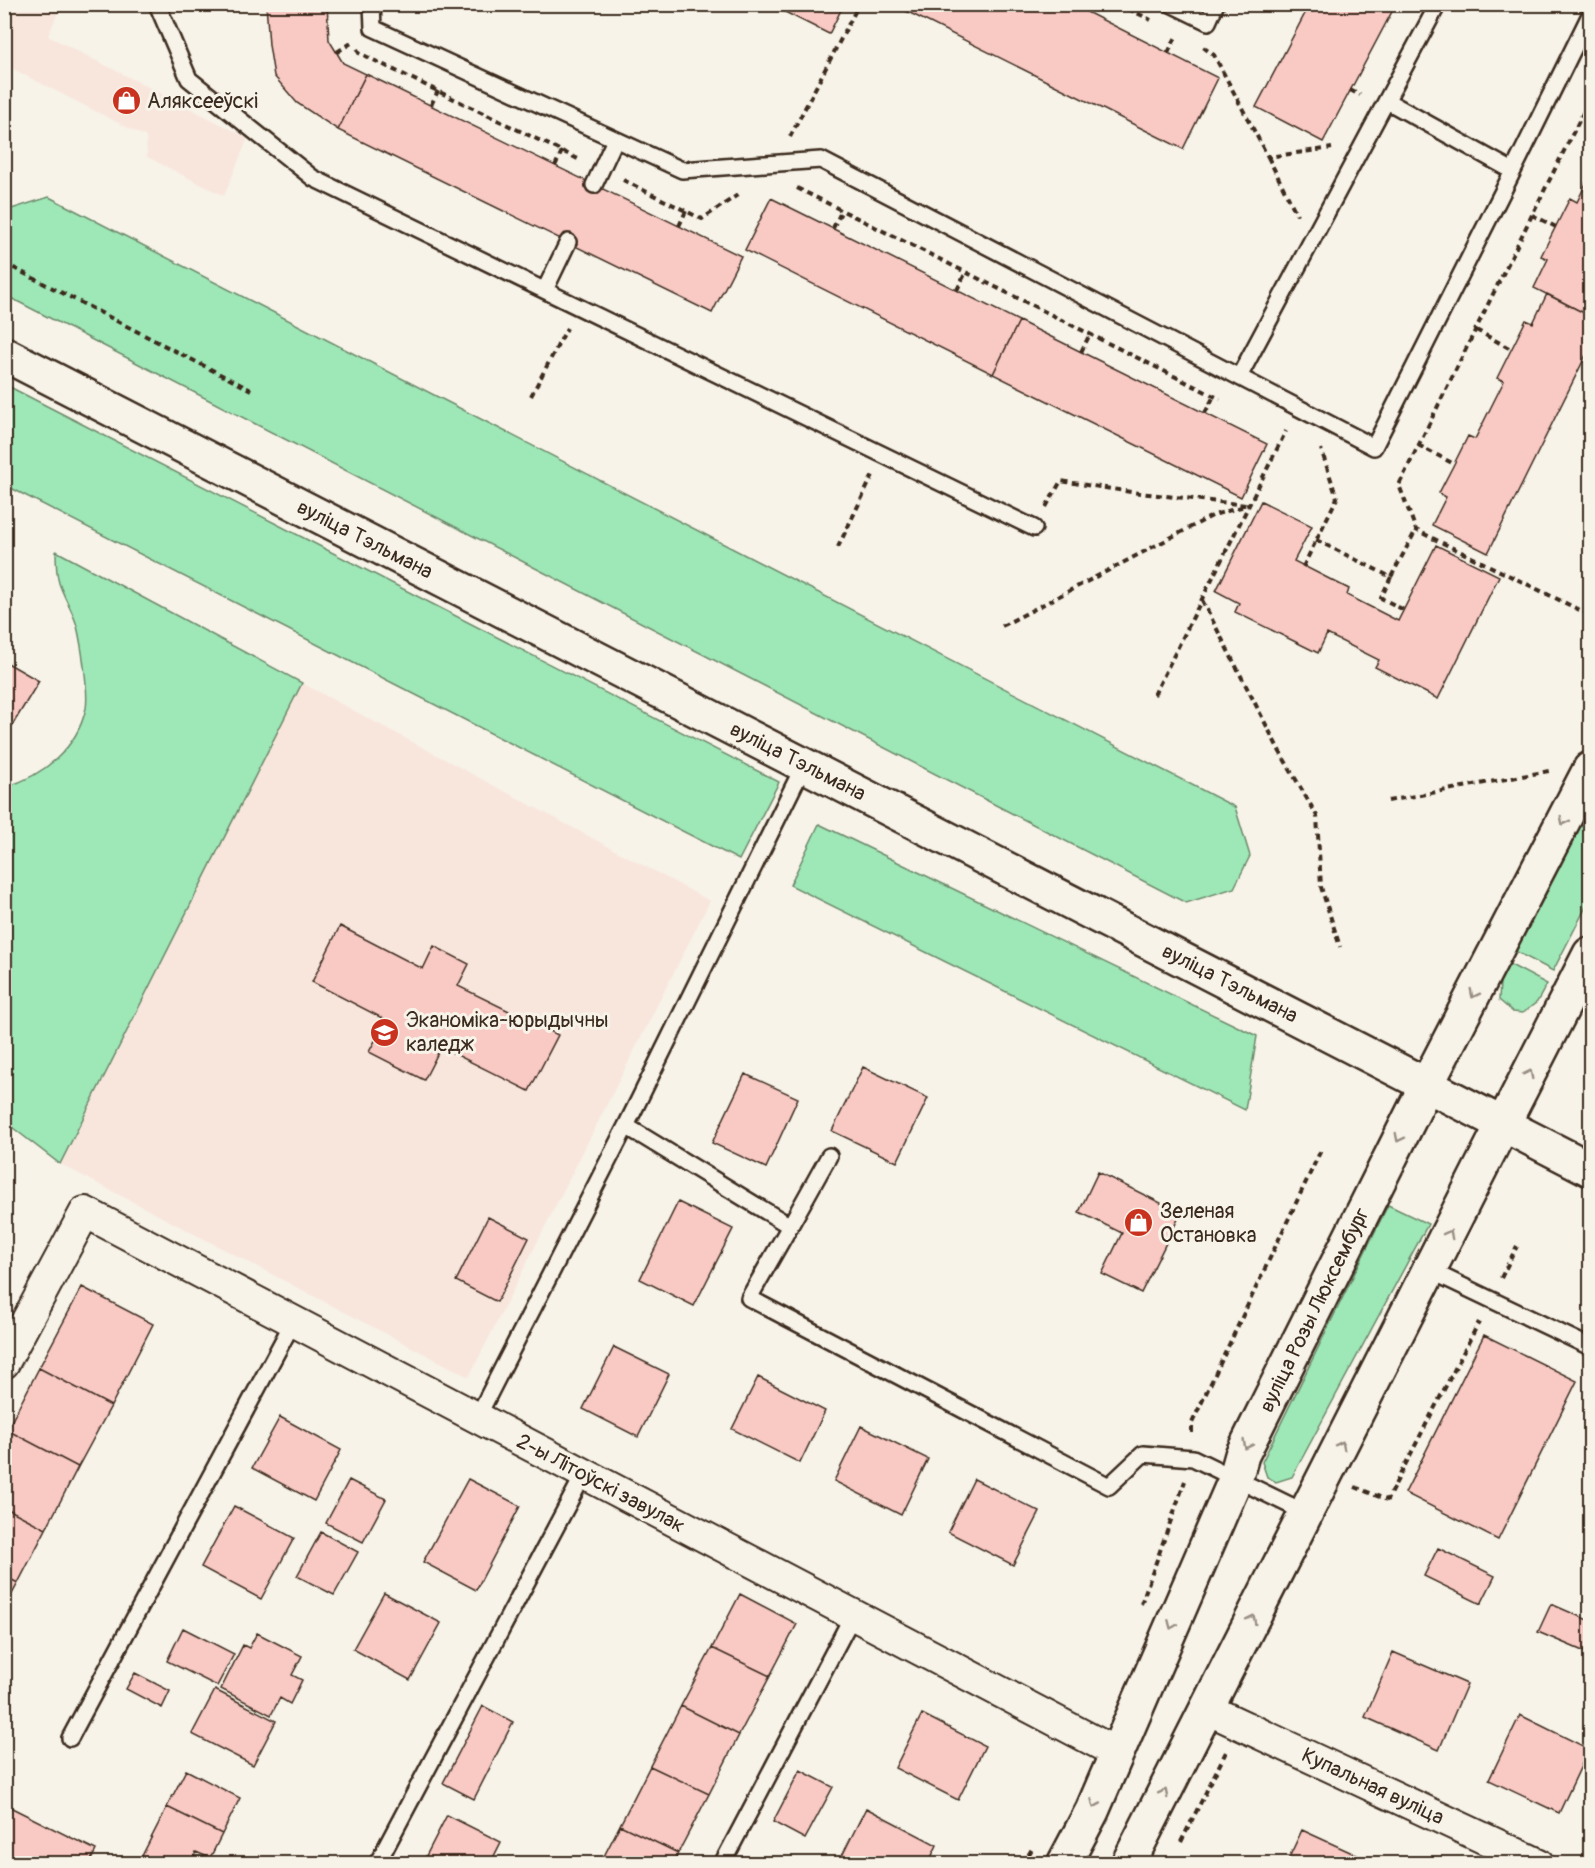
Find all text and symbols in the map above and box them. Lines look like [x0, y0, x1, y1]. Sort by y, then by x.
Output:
shop icon: Аляксееўскі [110, 85, 142, 117]
place label: Аляксееўскі [147, 88, 258, 115]
street label: вуліца Тэльмана [292, 494, 437, 585]
street label: вуліца Тэльмана [725, 716, 870, 807]
one-way arrow [1559, 815, 1571, 826]
street label: вуліца Тэльмана [1157, 938, 1302, 1029]
one-way arrow [1469, 988, 1481, 999]
place label: Эканоміка-юрыдычны каледж [406, 1007, 609, 1058]
school or university icon: Эканоміка-юрыдычны каледж [369, 1016, 401, 1048]
one-way arrow [1522, 1069, 1533, 1080]
one-way arrow [1395, 1132, 1406, 1143]
place label: Зеленая Остановка [1160, 1198, 1257, 1249]
street label: вуліца Розы Люксембург [1253, 1204, 1376, 1417]
shop icon: Зеленая Остановка [1123, 1207, 1155, 1239]
one-way arrow [1442, 1230, 1453, 1240]
street label: 2-ы Літоўскі завулак [512, 1428, 690, 1539]
one-way arrow [1243, 1439, 1255, 1450]
one-way arrow [1333, 1440, 1345, 1451]
one-way arrow [1245, 1614, 1257, 1625]
one-way arrow [1167, 1618, 1179, 1629]
street label: Купальная вуліца [1297, 1742, 1448, 1831]
one-way arrow [1157, 1788, 1169, 1799]
one-way arrow [1090, 1797, 1102, 1808]

